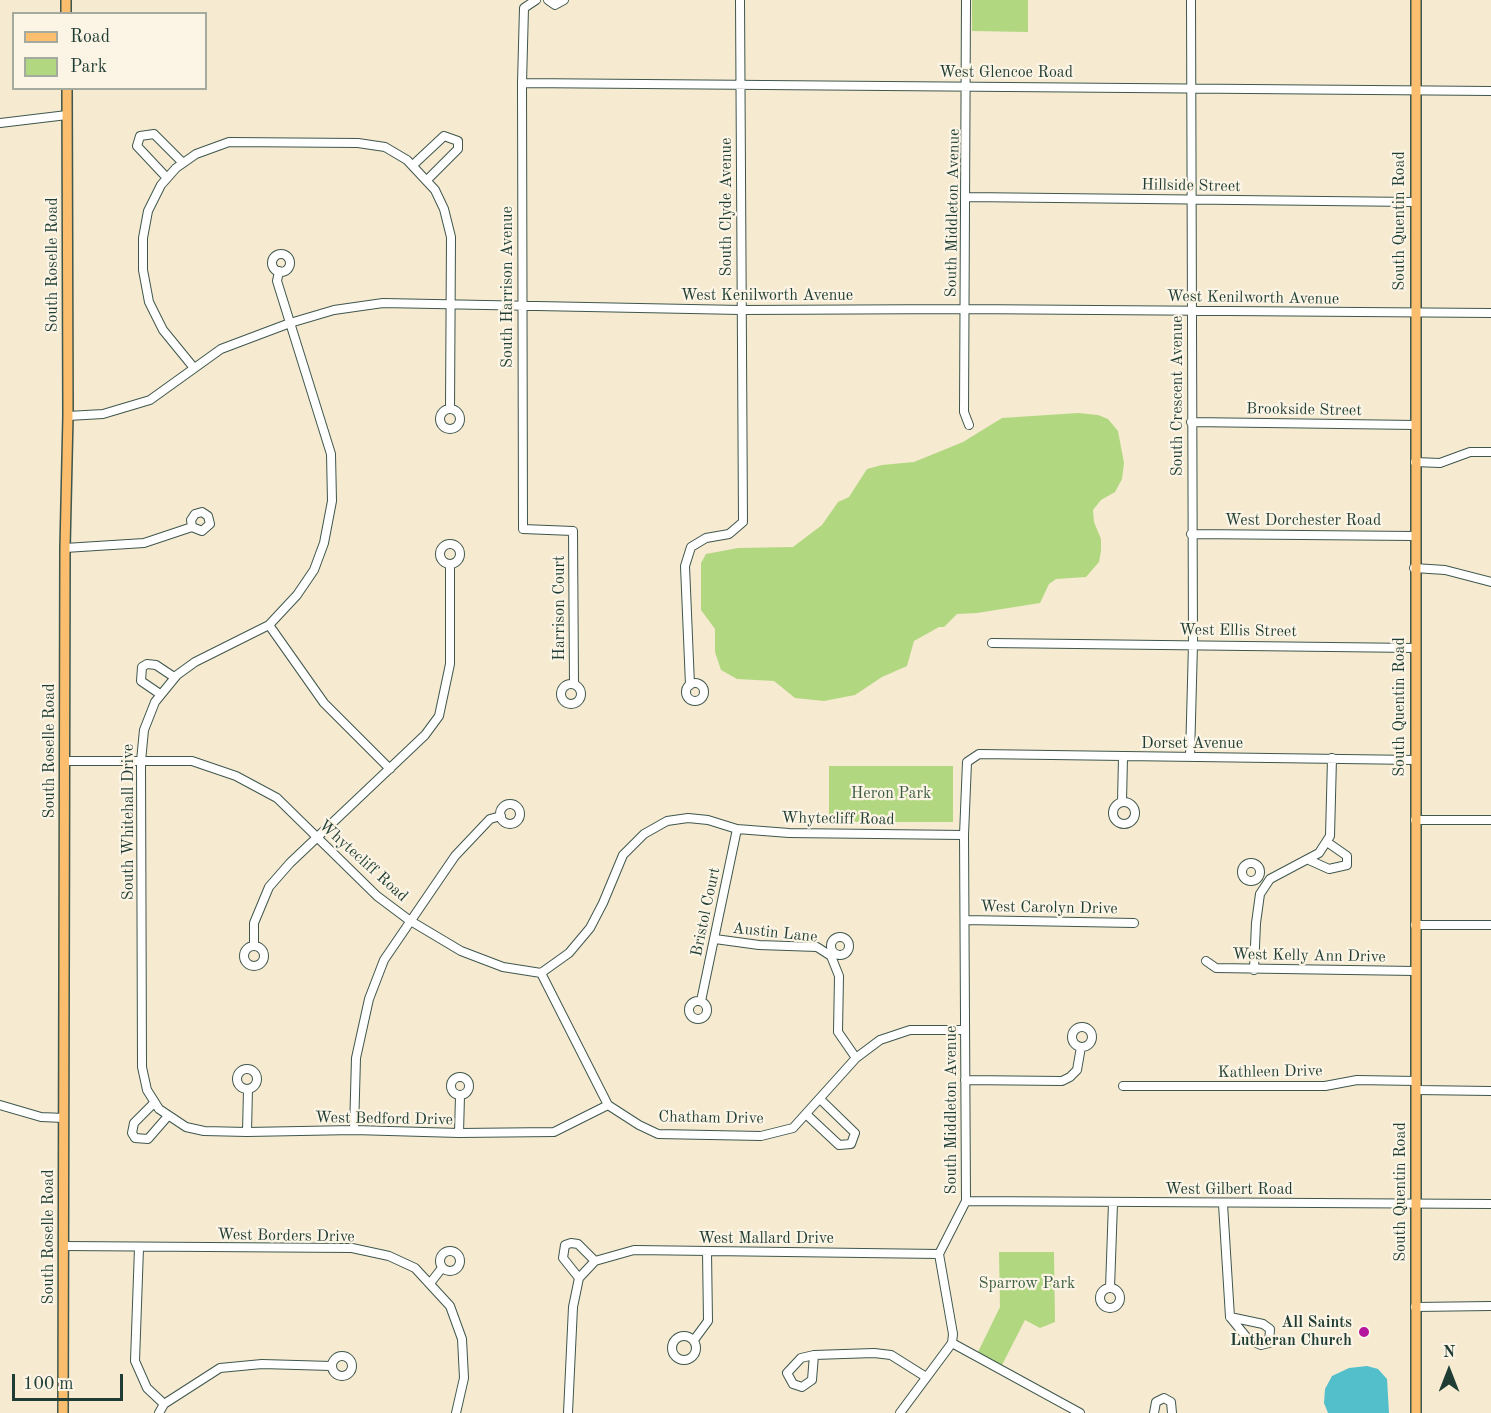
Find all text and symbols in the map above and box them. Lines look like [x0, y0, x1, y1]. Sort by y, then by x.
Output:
legend [12, 12, 207, 90]
text: Road [70, 28, 110, 46]
text: Park [70, 58, 107, 76]
street label: West Glencoe Road [939, 63, 1073, 83]
street label: South Middleton Avenue [942, 128, 964, 298]
street label: South Clyde Avenue [717, 138, 737, 276]
street label: South Quentin Road [1390, 151, 1410, 291]
street label: Hillside Street [1141, 176, 1241, 196]
street label: South Roselle Road [43, 197, 63, 333]
street label: South Harrison Avenue [498, 206, 518, 368]
street label: West Kenilworth Avenue [681, 286, 853, 306]
street label: West Kenilworth Avenue [1167, 287, 1339, 309]
street label: South Crescent Avenue [1168, 316, 1188, 476]
street label: Brookside Street [1246, 399, 1362, 421]
street label: West Dorchester Road [1225, 511, 1381, 531]
street label: Harrison Court [550, 555, 570, 661]
street label: West Ellis Street [1179, 620, 1297, 642]
street label: South Quentin Road [1390, 637, 1410, 777]
street label: South Roselle Road [40, 683, 60, 819]
street label: Dorset Avenue [1141, 734, 1243, 754]
street label: South Whitehall Drive [119, 744, 139, 900]
park label: Heron Park [851, 784, 931, 804]
street label: Whytecliff Road [781, 808, 895, 830]
street label: Whytecliff Road [314, 816, 412, 906]
street label: Bristol Court [687, 866, 725, 958]
street label: West Carolyn Drive [980, 897, 1118, 919]
street label: Austin Lane [732, 919, 818, 947]
street label: West Kelly Ann Drive [1232, 945, 1386, 967]
street label: South Middleton Avenue [942, 1026, 962, 1194]
street label: Kathleen Drive [1217, 1061, 1323, 1083]
street label: Chatham Drive [658, 1107, 764, 1129]
street label: West Bedford Drive [315, 1108, 453, 1130]
street label: South Quentin Road [1391, 1122, 1411, 1262]
street label: South Roselle Road [39, 1169, 59, 1305]
street label: West Gilbert Road [1165, 1180, 1293, 1200]
street label: West Borders Drive [217, 1225, 355, 1247]
street label: West Mallard Drive [698, 1229, 834, 1249]
park label: Sparrow Park [979, 1274, 1075, 1294]
place label: All Saints Lutheran Church [1230, 1313, 1352, 1351]
marker: All Saints Lutheran Church [1357, 1325, 1371, 1339]
north arrow [1419, 1341, 1479, 1401]
text: N [1443, 1345, 1455, 1361]
scale bar [15, 1362, 126, 1400]
text: 100 m [23, 1375, 74, 1393]

